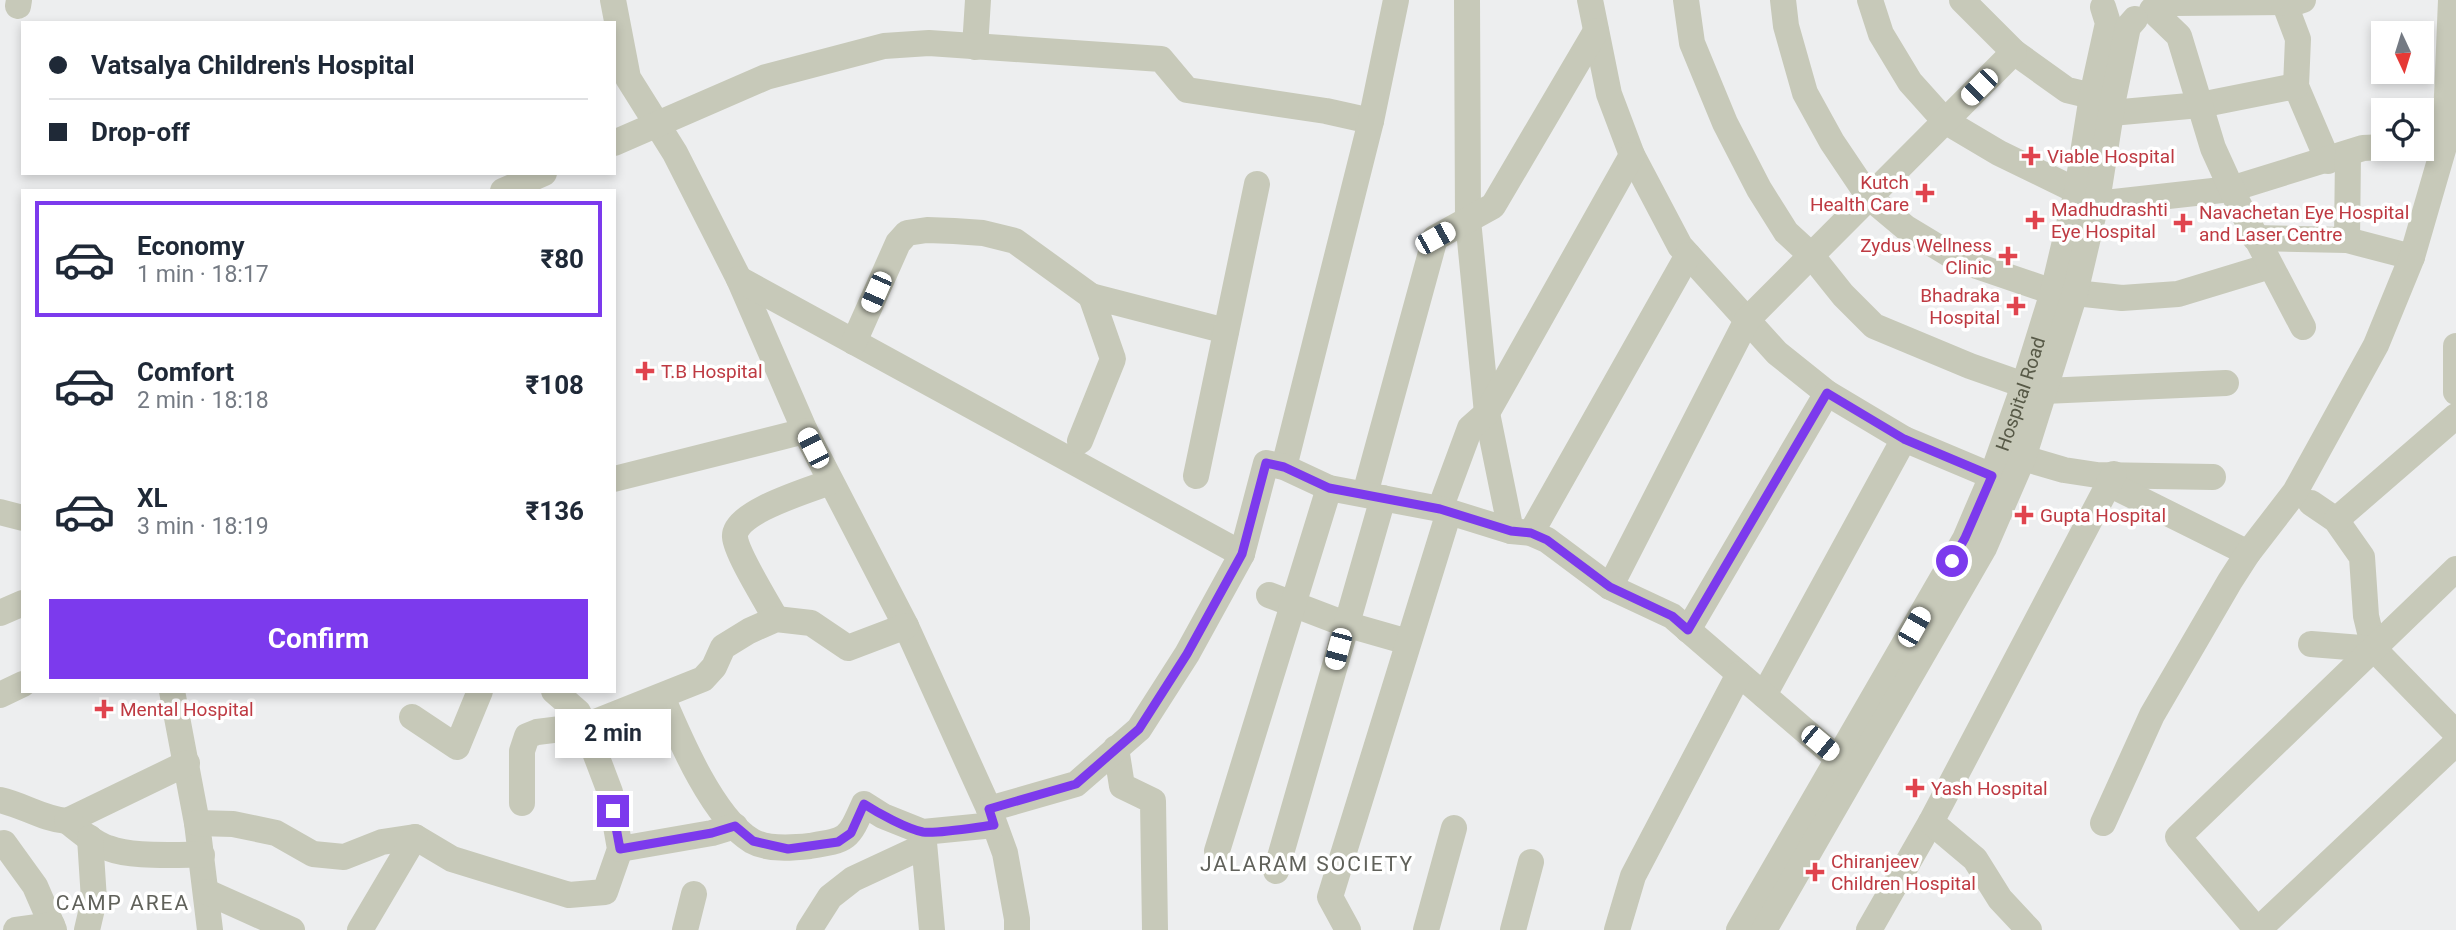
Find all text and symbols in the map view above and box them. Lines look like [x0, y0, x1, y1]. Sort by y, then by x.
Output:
north arrow [2371, 21, 2434, 84]
map controls [2371, 21, 2434, 161]
text: Vatsalya Children's Hospital [91, 50, 415, 80]
car [1957, 65, 2002, 109]
button: locate [2371, 98, 2434, 161]
text: Drop-off [91, 117, 190, 147]
place label: Viable Hospital [2047, 145, 2175, 168]
marker: Viable Hospital [2021, 146, 2041, 166]
place label: Kutch Health Care [1810, 171, 1909, 216]
marker: Kutch Health Care [1915, 183, 1935, 203]
place label: Madhudrashti Eye Hospital [2051, 198, 2168, 243]
place label: Navachetan Eye Hospital and Laser Centre [2199, 201, 2409, 246]
marker: Madhudrashti Eye Hospital [2025, 210, 2045, 230]
marker: Navachetan Eye Hospital and Laser Centre [2173, 213, 2193, 233]
car [1412, 219, 1459, 257]
icon: car [53, 228, 116, 291]
text: Economy [137, 231, 244, 261]
place label: Zydus Wellness Clinic [1860, 234, 1992, 279]
text: ₹80 [540, 244, 584, 274]
marker: Zydus Wellness Clinic [1998, 246, 2018, 266]
text: 1 min · 18:17 [137, 261, 269, 288]
car [858, 269, 895, 315]
place label: Bhadraka Hospital [1920, 284, 2000, 329]
marker: Bhadraka Hospital [2006, 296, 2026, 316]
street label: Hospital Road [1990, 334, 2050, 454]
icon: car [53, 354, 116, 417]
text: Comfort [137, 357, 234, 387]
place label: T.B Hospital [661, 360, 763, 383]
marker: T.B Hospital [635, 361, 655, 381]
text: ₹108 [526, 370, 584, 400]
text: 2 min · 18:18 [137, 387, 269, 414]
car [795, 425, 832, 471]
icon: car [53, 480, 116, 543]
text: XL [137, 483, 168, 513]
text: ₹136 [526, 496, 584, 526]
place label: Gupta Hospital [2040, 504, 2166, 527]
marker: Gupta Hospital [2014, 505, 2034, 525]
text: 3 min · 18:19 [137, 513, 269, 540]
route start [1936, 545, 1968, 577]
button: Confirm [49, 599, 588, 679]
car [1895, 604, 1934, 650]
car [1323, 626, 1354, 672]
place label: Mental Hospital [120, 698, 254, 721]
marker: Mental Hospital [94, 699, 114, 719]
callout: 2 min [555, 710, 671, 758]
text: 2 min [584, 720, 642, 747]
car [1798, 721, 1843, 765]
place label: Yash Hospital [1931, 777, 2048, 800]
marker: Yash Hospital [1905, 778, 1925, 798]
route end [597, 795, 629, 827]
place label: Chiranjeev Children Hospital [1831, 850, 1976, 895]
district label: JALARAM SOCIETY [1200, 852, 1414, 876]
marker: Chiranjeev Children Hospital [1805, 862, 1825, 882]
district label: CAMP AREA [56, 891, 190, 915]

